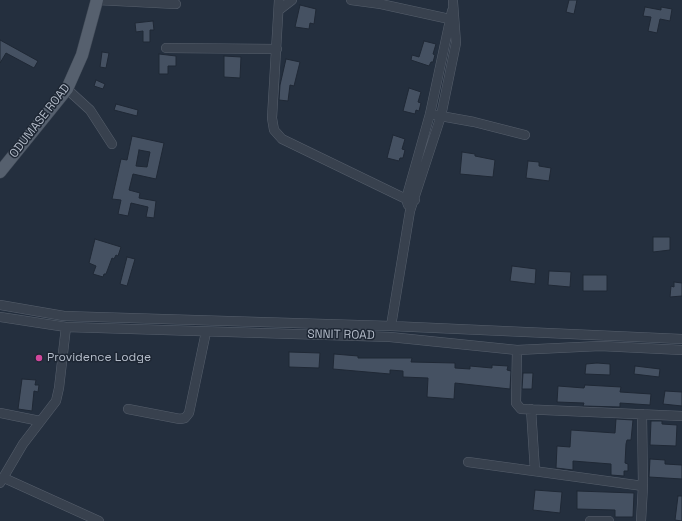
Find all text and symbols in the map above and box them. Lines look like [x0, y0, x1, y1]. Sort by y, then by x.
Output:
street label: ODUMASE ROAD [7, 81, 73, 161]
street label: SNNIT ROAD [307, 327, 375, 343]
place label: Providence Lodge [47, 351, 151, 365]
marker: Providence Lodge [34, 353, 44, 363]

